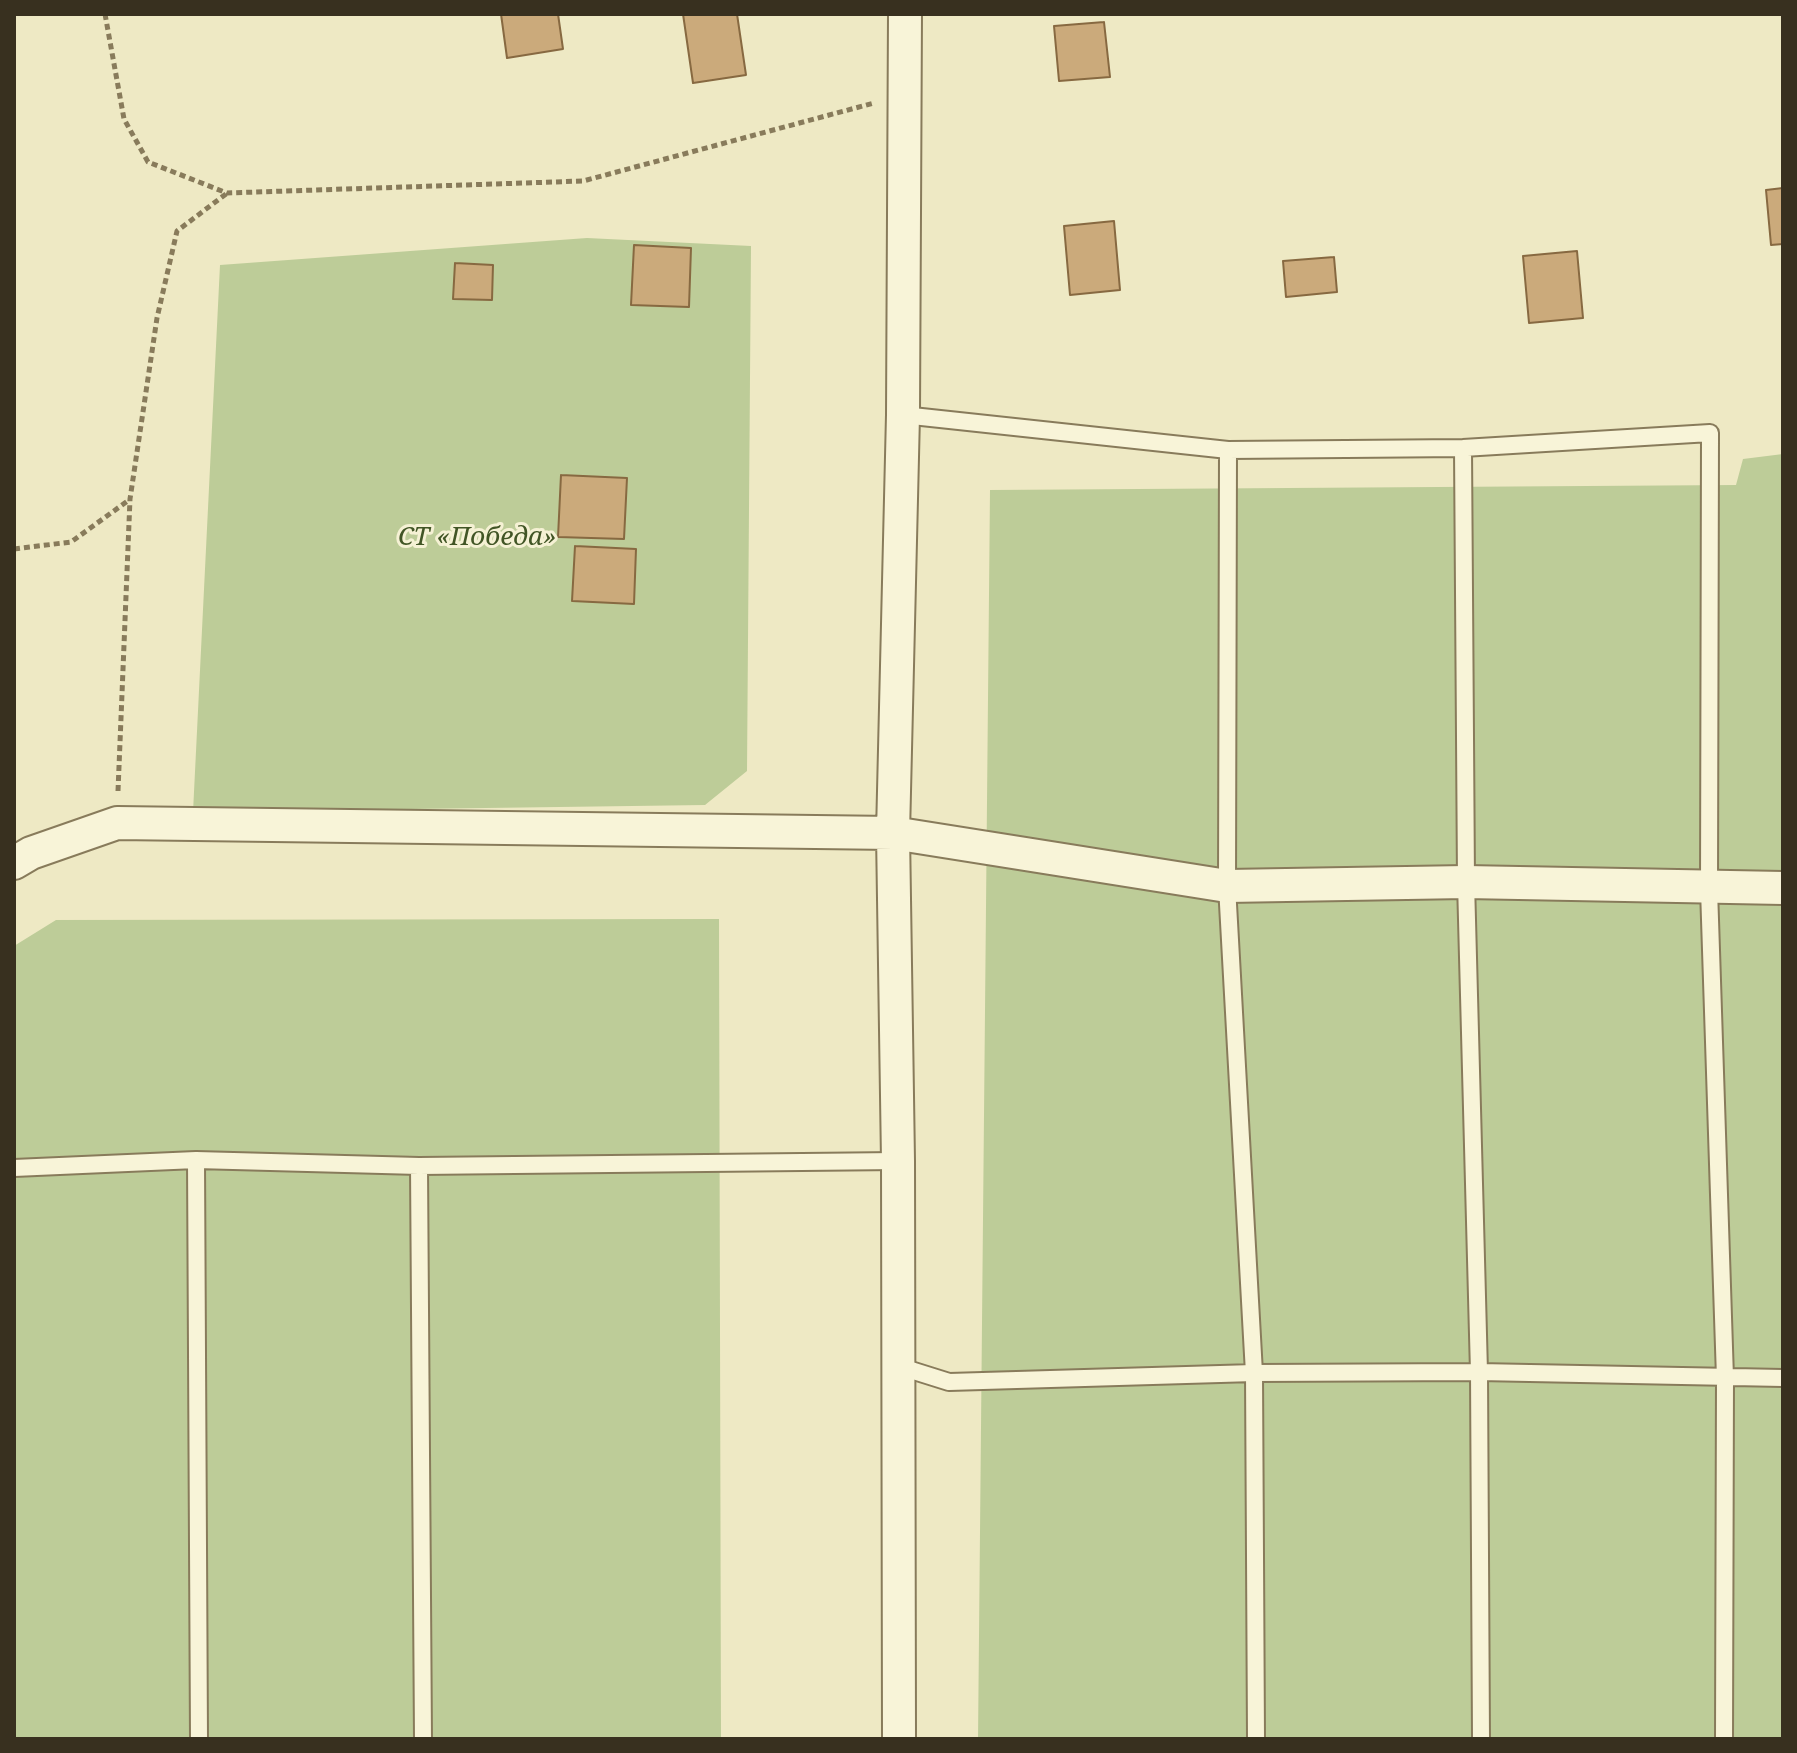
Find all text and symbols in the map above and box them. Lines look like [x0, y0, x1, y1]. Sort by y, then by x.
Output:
park label: СТ «Победа» [398, 522, 556, 554]

